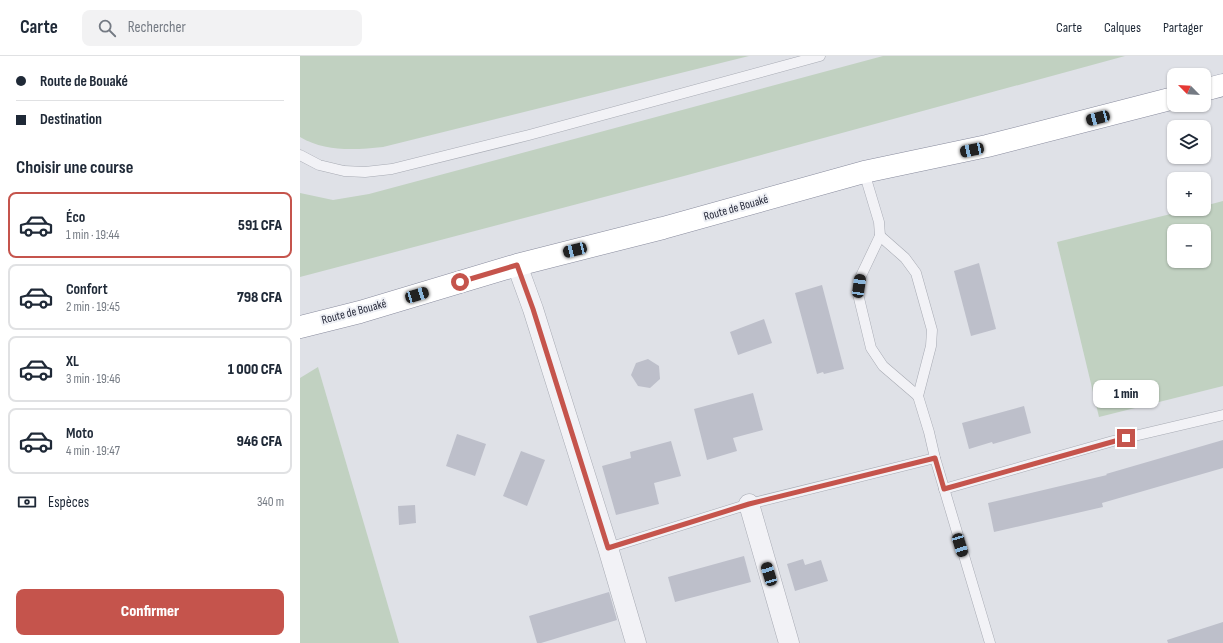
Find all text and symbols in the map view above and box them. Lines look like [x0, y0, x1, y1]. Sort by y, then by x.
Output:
search box [82, 10, 362, 46]
text: Carte [20, 16, 58, 39]
icon: search [96, 17, 118, 39]
text: Rechercher [128, 18, 186, 37]
text: Carte [1056, 19, 1082, 36]
text: Calques [1104, 19, 1141, 36]
text: Partager [1163, 19, 1203, 36]
north arrow [1167, 68, 1211, 112]
map controls [1167, 68, 1211, 268]
text: Route de Bouaké [40, 72, 128, 91]
car [1085, 109, 1111, 127]
text: Destination [40, 110, 102, 129]
button: layers [1167, 120, 1211, 164]
car [959, 142, 985, 158]
text: Choisir une course [16, 157, 133, 178]
button: + [1167, 172, 1211, 216]
street label: Route de Bouaké [702, 192, 770, 224]
icon: car [18, 207, 54, 243]
text: Éco [66, 208, 85, 227]
text: 591 CFA [238, 216, 282, 235]
button: − [1167, 224, 1211, 268]
text: 1 min · 19:44 [66, 227, 119, 243]
car [562, 241, 588, 259]
route start [451, 273, 469, 291]
car [851, 273, 867, 299]
icon: car [18, 279, 54, 315]
text: Confort [66, 280, 108, 299]
car [404, 286, 430, 304]
text: 798 CFA [237, 288, 282, 307]
street label: Route de Bouaké [320, 296, 388, 328]
text: 2 min · 19:45 [66, 299, 120, 315]
icon: car [18, 351, 54, 387]
text: XL [66, 352, 79, 371]
text: 1 000 CFA [228, 360, 282, 379]
text: 3 min · 19:46 [66, 371, 120, 387]
callout: 1 min [1093, 380, 1159, 408]
text: 1 min [1114, 386, 1138, 402]
icon: car [18, 423, 54, 459]
text: Moto [66, 424, 93, 443]
route end [1117, 429, 1135, 447]
text: 946 CFA [236, 432, 282, 451]
text: 4 min · 19:47 [66, 443, 120, 459]
icon: cash [16, 491, 38, 513]
text: Espèces [48, 493, 89, 512]
text: 340 m [257, 494, 284, 510]
car [951, 532, 969, 558]
car [760, 561, 778, 587]
button: Confirmer [16, 589, 284, 635]

